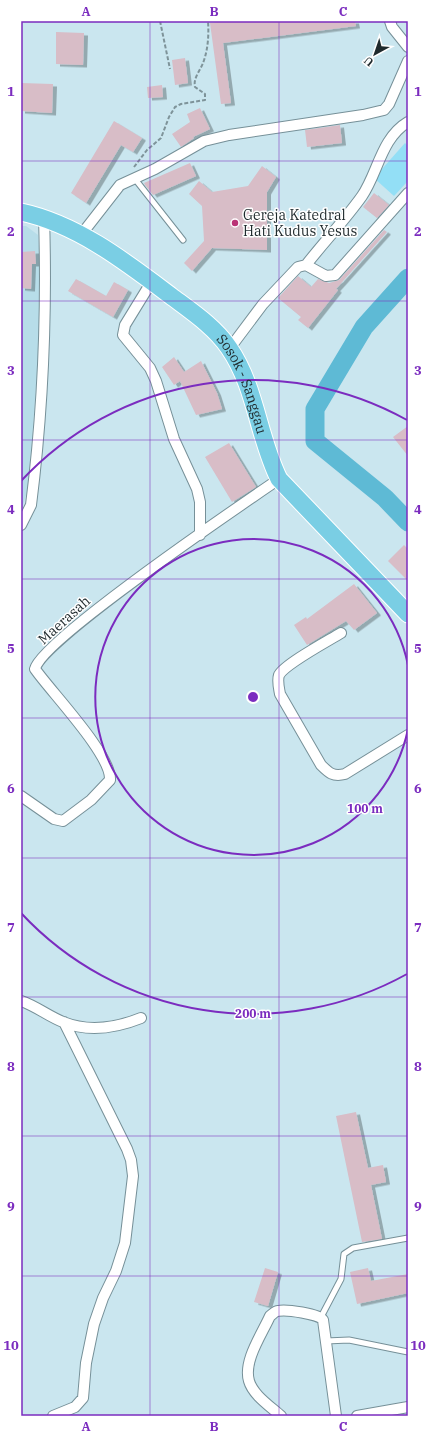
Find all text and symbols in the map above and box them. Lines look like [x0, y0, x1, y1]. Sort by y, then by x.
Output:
text: A [81, 3, 91, 20]
text: B [209, 3, 219, 20]
text: C [339, 3, 348, 20]
north arrow [355, 34, 395, 74]
text: U [360, 53, 376, 70]
text: 1 [7, 83, 15, 100]
text: 1 [414, 83, 422, 100]
place label: Gereja Katedral Hati Kudus Yesus [243, 206, 357, 240]
marker: Gereja Katedral Hati Kudus Yesus [230, 218, 240, 228]
text: 2 [7, 223, 15, 240]
text: 2 [414, 223, 422, 240]
street label: Sosok - Sanggau [213, 330, 271, 436]
text: 3 [7, 362, 15, 379]
text: 3 [414, 362, 422, 379]
text: 4 [7, 501, 15, 518]
text: 4 [414, 501, 422, 518]
street label: Maerasah [34, 592, 94, 648]
text: 5 [7, 640, 15, 657]
text: 5 [414, 640, 422, 657]
centre of rings [246, 690, 260, 704]
text: 6 [7, 780, 15, 797]
text: 6 [414, 780, 422, 797]
text: 100 m [347, 801, 383, 816]
text: 7 [7, 919, 15, 936]
text: 7 [414, 919, 422, 936]
text: 200 m [235, 1006, 271, 1021]
text: 8 [7, 1058, 15, 1075]
text: 8 [414, 1058, 422, 1075]
text: 9 [7, 1198, 15, 1215]
text: 9 [414, 1198, 422, 1215]
text: 10 [3, 1337, 19, 1354]
text: 10 [410, 1337, 426, 1354]
text: A [81, 1418, 91, 1435]
text: B [209, 1418, 219, 1435]
text: C [339, 1418, 348, 1435]

